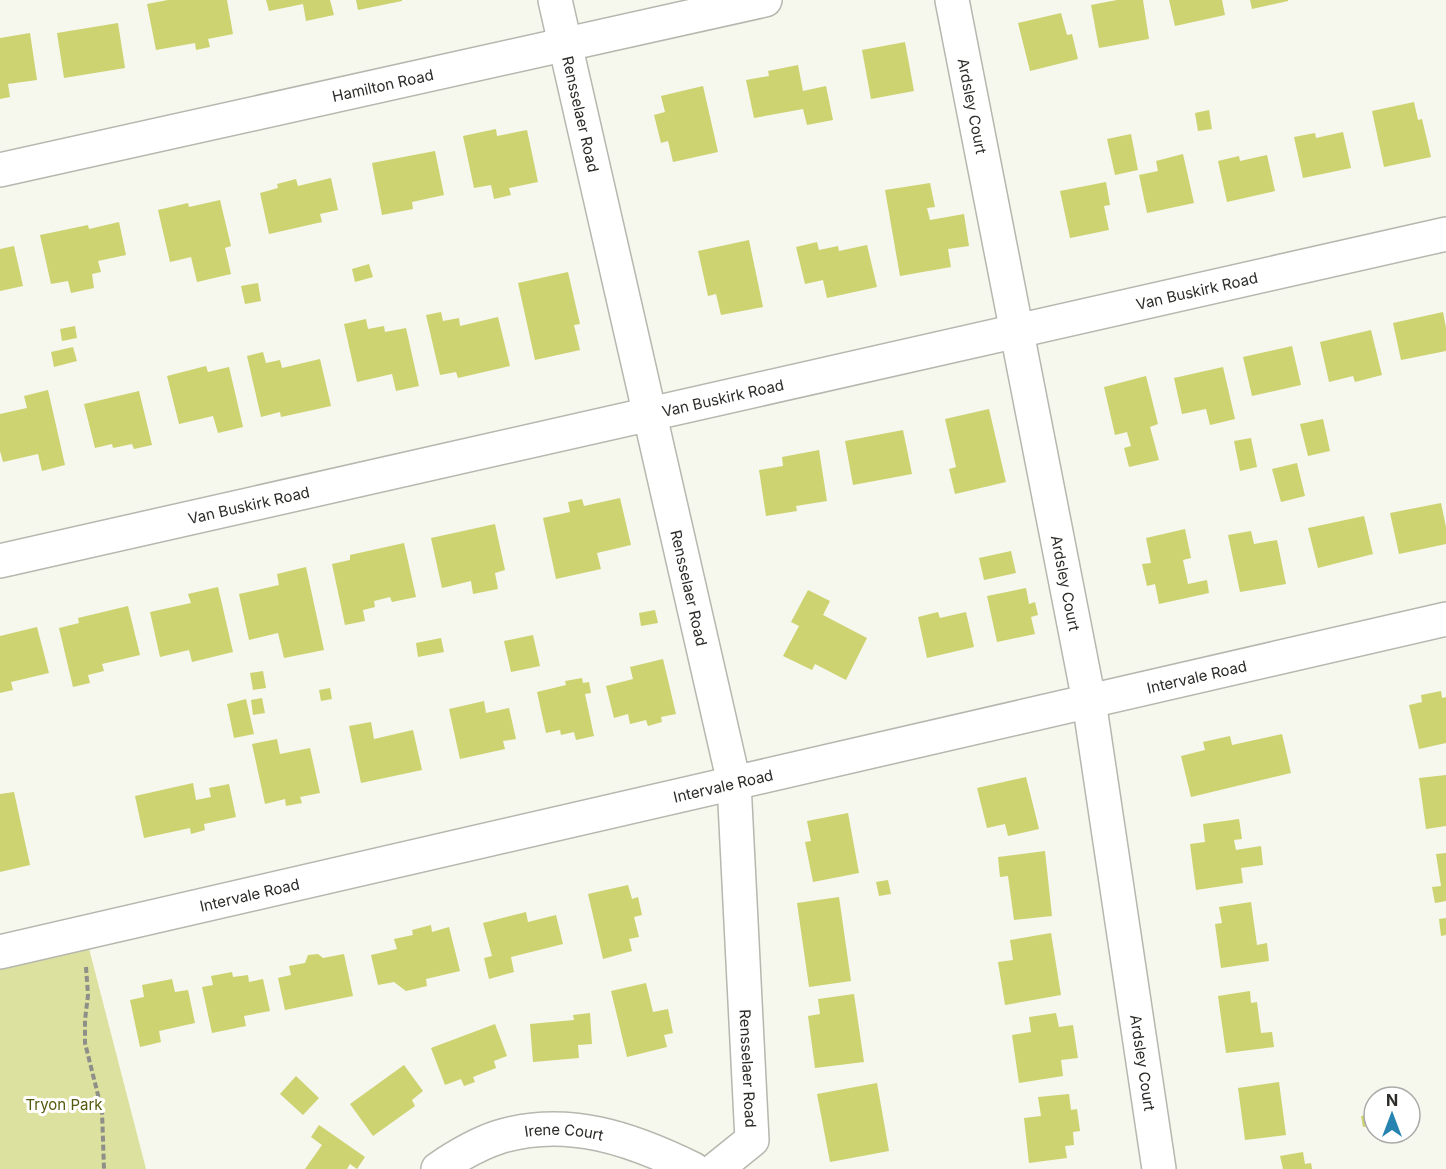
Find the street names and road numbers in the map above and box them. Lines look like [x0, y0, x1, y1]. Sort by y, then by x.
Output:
street label: Rensselaer Road [559, 54, 604, 174]
street label: Ardsley Court [954, 56, 991, 156]
street label: Hamilton Road [330, 64, 435, 105]
street label: Van Buskirk Road [1134, 267, 1259, 313]
street label: Van Buskirk Road [660, 375, 785, 421]
street label: Van Buskirk Road [186, 482, 311, 528]
street label: Rensselaer Road [667, 528, 712, 648]
street label: Ardsley Court [1047, 533, 1085, 633]
street label: Intervale Road [1145, 656, 1248, 697]
street label: Intervale Road [671, 765, 775, 806]
street label: Intervale Road [198, 874, 301, 915]
street label: Rensselaer Road [736, 1009, 761, 1128]
street label: Ardsley Court [1127, 1013, 1160, 1112]
street label: Irene Court [523, 1119, 606, 1144]

